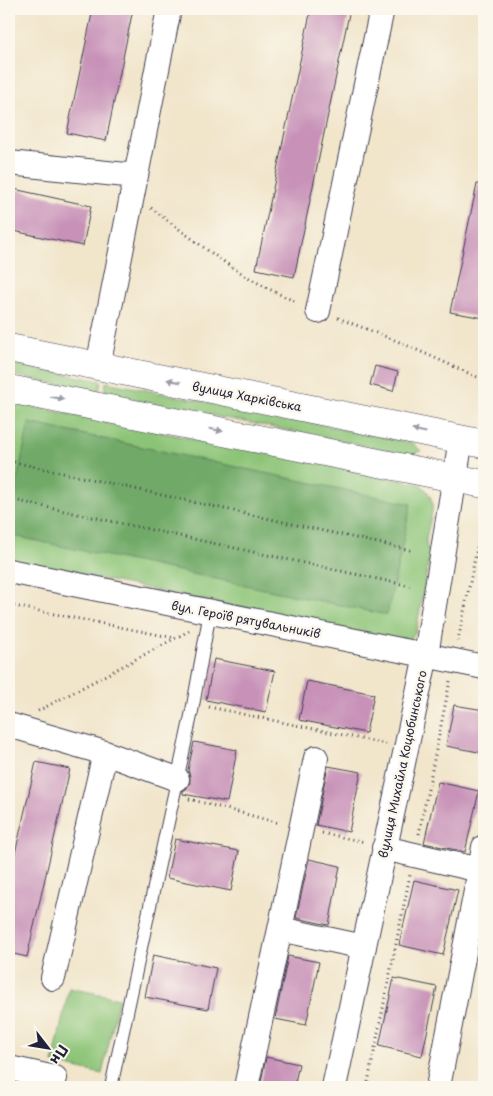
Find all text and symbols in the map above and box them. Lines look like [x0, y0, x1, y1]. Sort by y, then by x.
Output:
one-way arrow [167, 377, 182, 385]
street label: вулиця Харківська [191, 377, 304, 416]
one-way arrow [49, 395, 65, 403]
one-way arrow [208, 427, 224, 435]
one-way arrow [412, 427, 427, 435]
street label: вул. Героїв рятувальників [170, 596, 322, 642]
street label: вулиця Михайла Коцюбинського [373, 668, 431, 859]
north arrow [22, 1024, 72, 1074]
text: Пн [45, 1041, 74, 1069]

